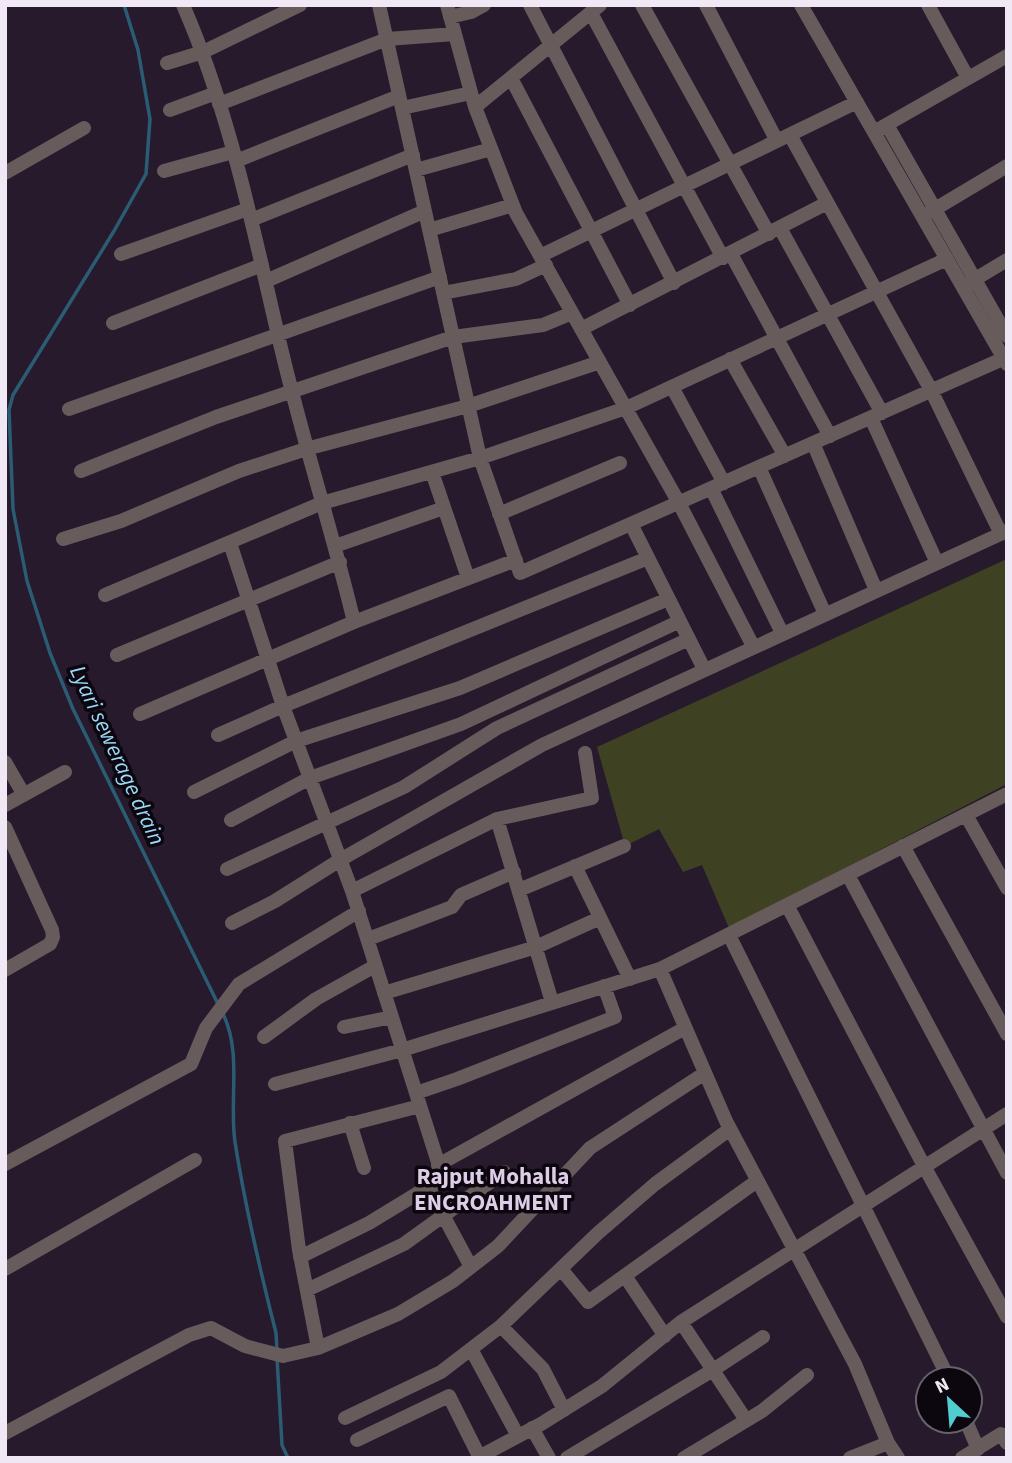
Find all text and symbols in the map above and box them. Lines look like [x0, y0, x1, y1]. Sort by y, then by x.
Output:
water label: Lyari sewerage drain [61, 660, 174, 850]
district label: Rajput Mohalla ENCROAHMENT [414, 1160, 572, 1219]
north arrow [914, 1365, 984, 1435]
text: N [931, 1371, 954, 1401]

